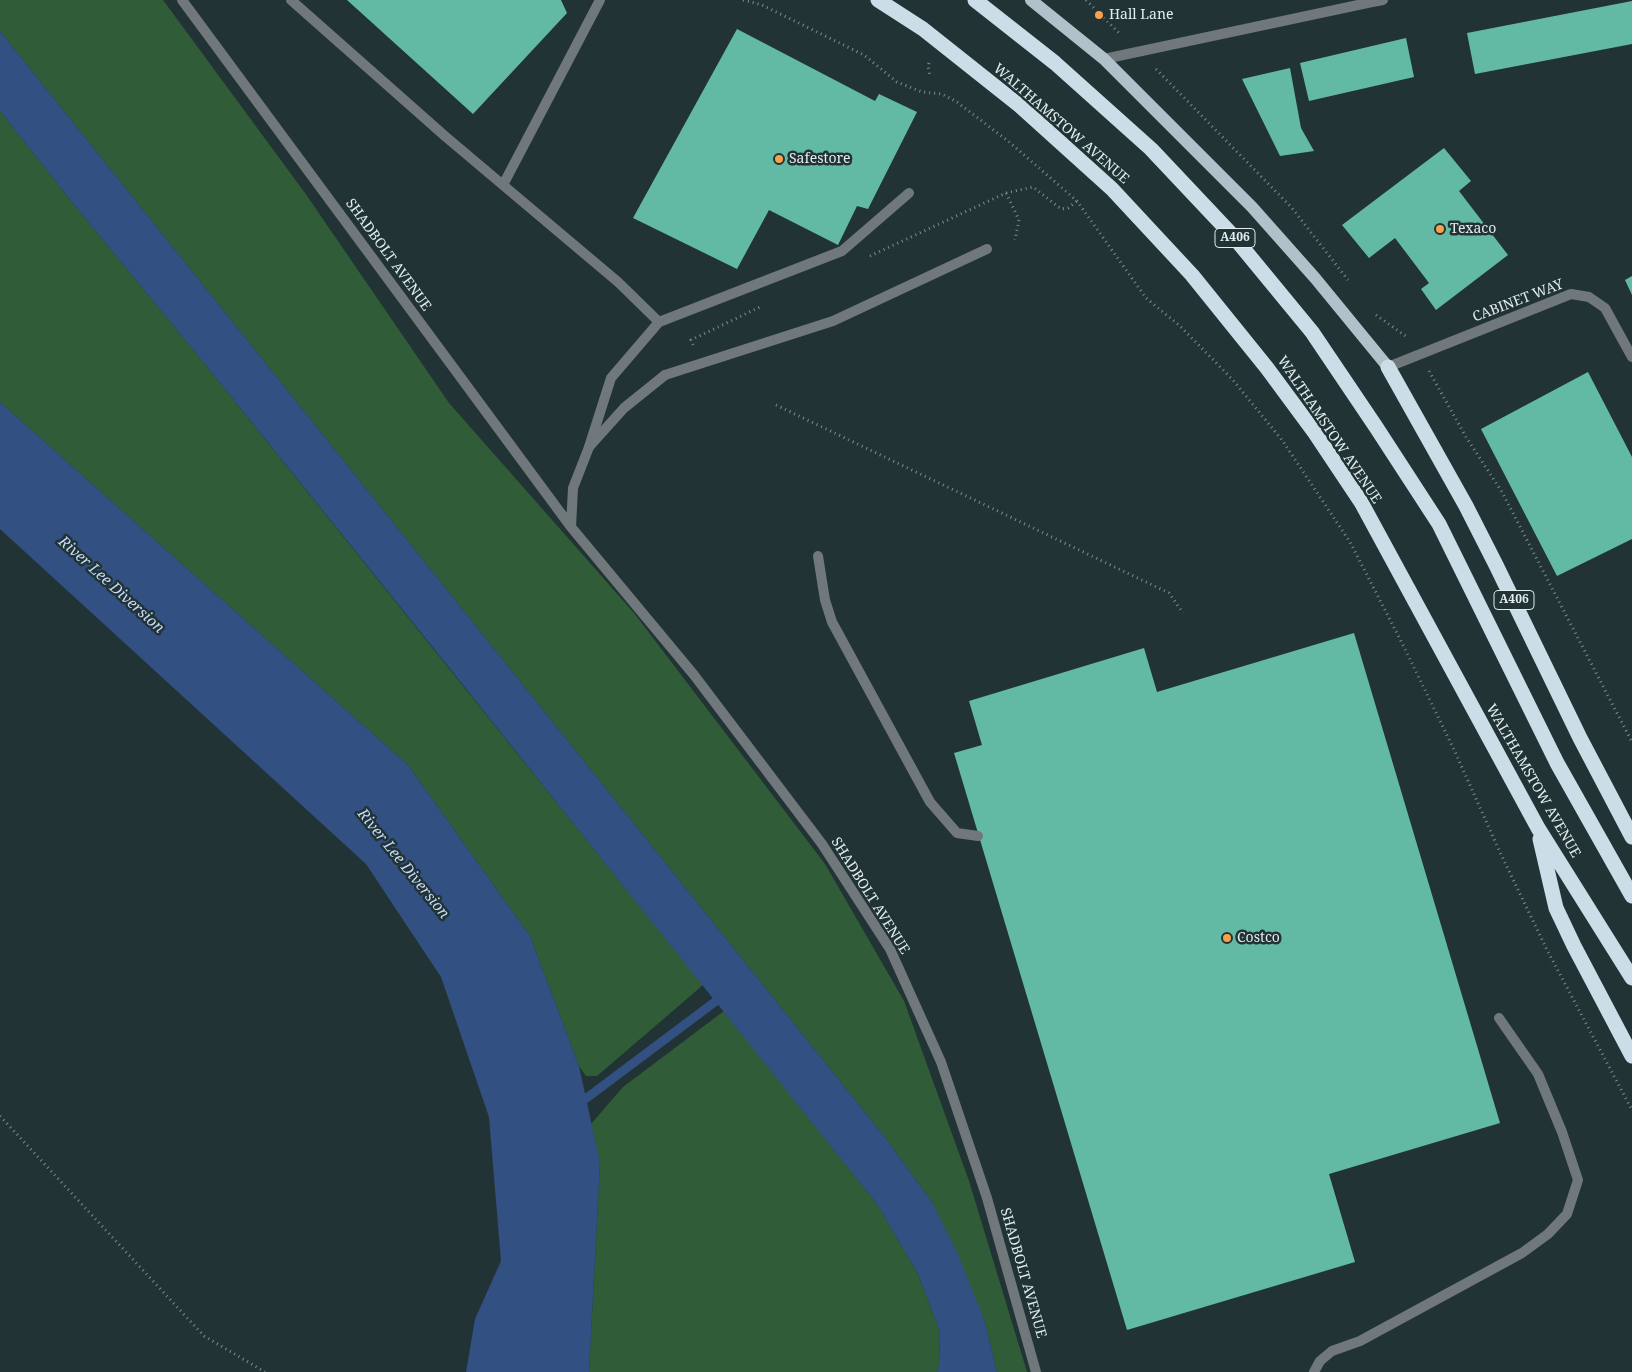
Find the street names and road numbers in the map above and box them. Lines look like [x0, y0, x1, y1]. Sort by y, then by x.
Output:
street label: WALTHAMSTOW AVENUE [990, 60, 1132, 188]
street label: SHADBOLT AVENUE [342, 196, 434, 314]
road number: A406 [1215, 228, 1255, 248]
street label: CABINET WAY [1470, 276, 1566, 326]
street label: WALTHAMSTOW AVENUE [1273, 353, 1385, 507]
road number: A406 [1494, 590, 1534, 610]
street label: WALTHAMSTOW AVENUE [1482, 701, 1584, 861]
street label: SHADBOLT AVENUE [827, 834, 913, 958]
street label: SHADBOLT AVENUE [996, 1206, 1050, 1340]

